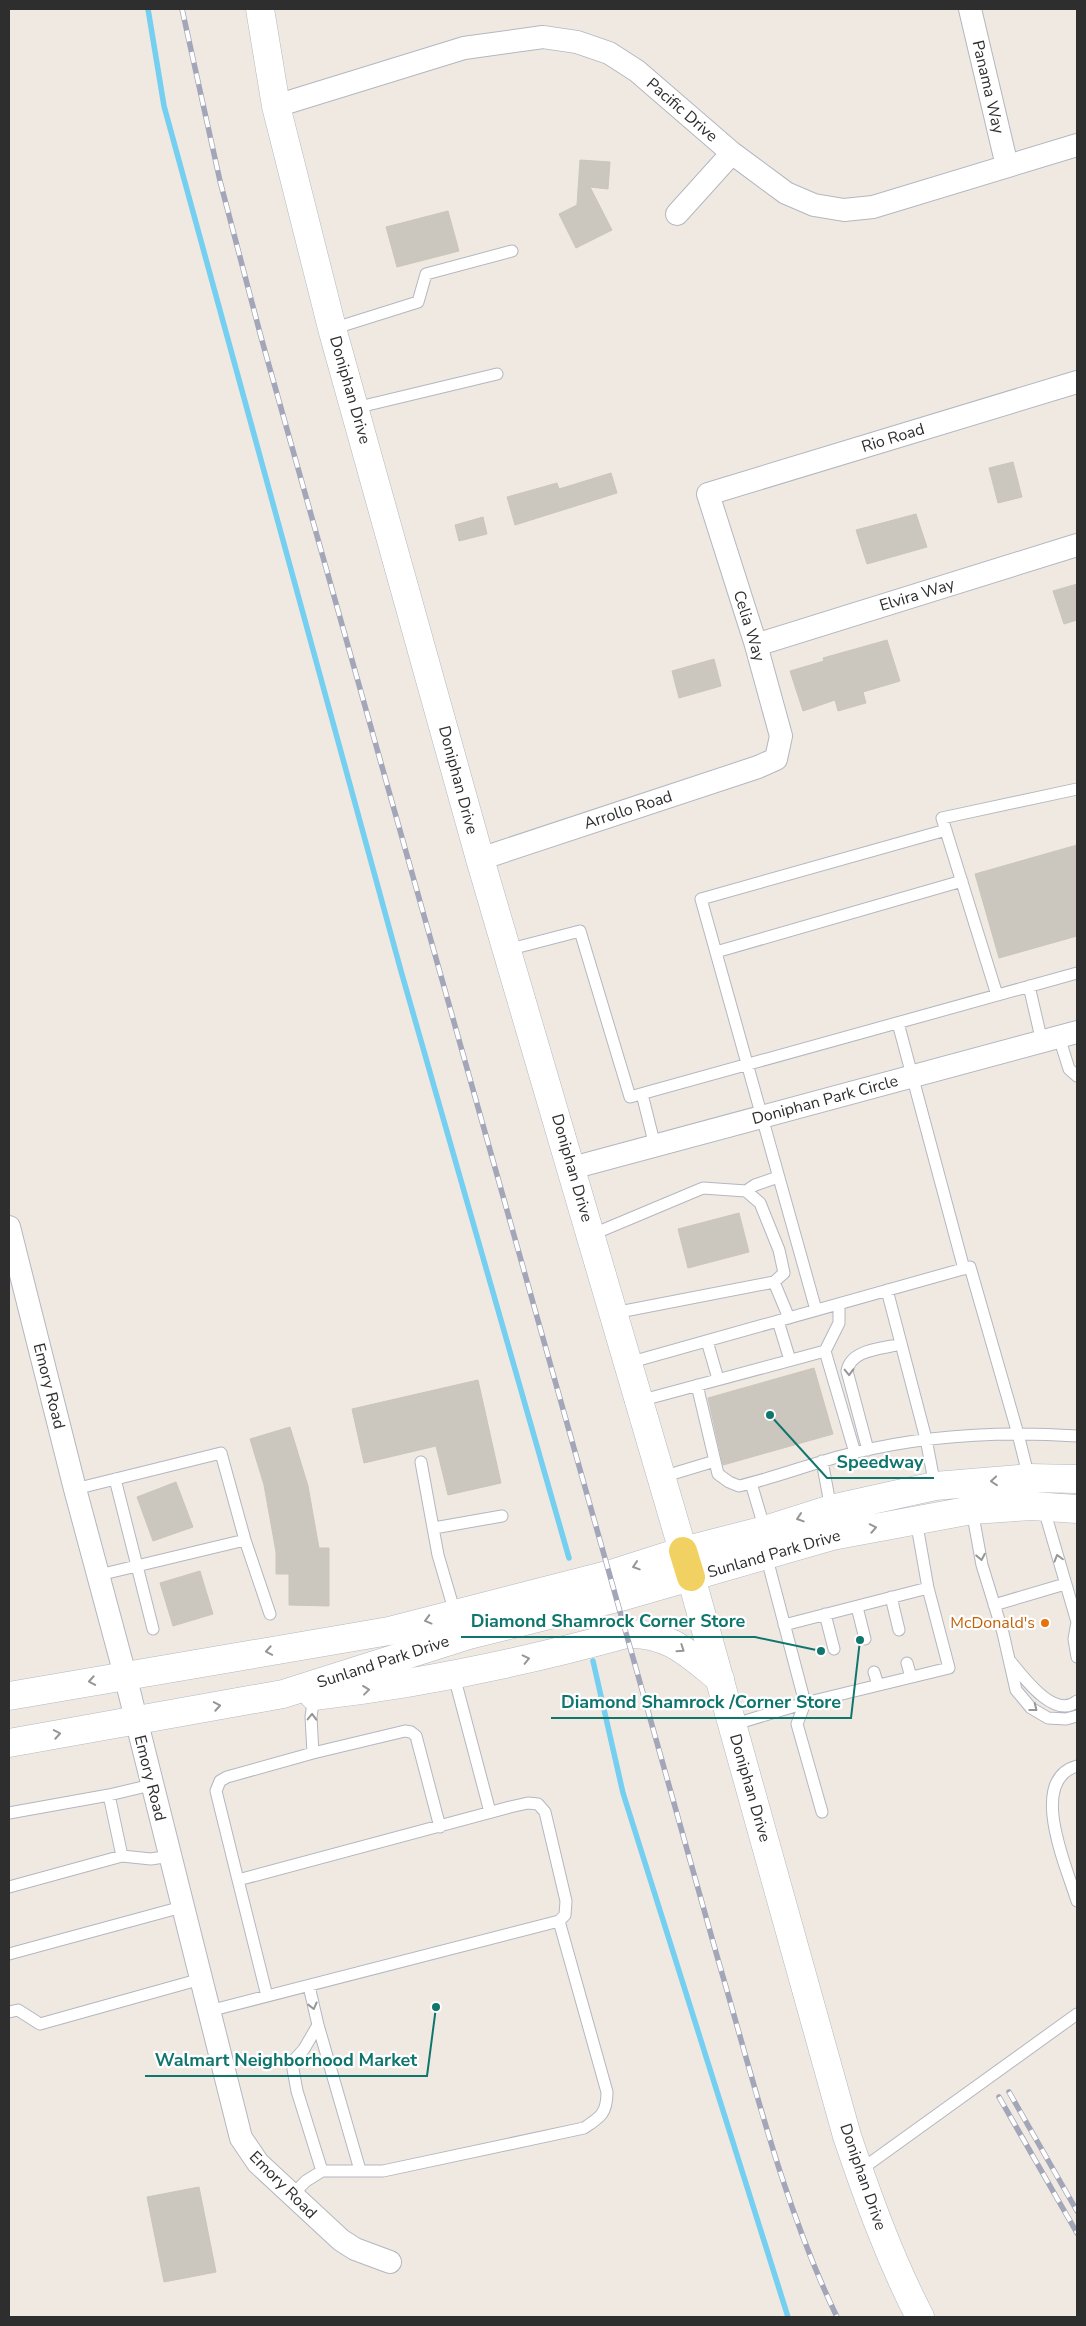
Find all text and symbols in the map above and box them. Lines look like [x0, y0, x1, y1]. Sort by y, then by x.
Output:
street label: Panama Way [967, 38, 1010, 137]
street label: Pacific Drive [642, 73, 722, 147]
street label: Doniphan Drive [324, 333, 376, 447]
street label: Rio Road [859, 418, 927, 458]
street label: Elvira Way [877, 573, 958, 617]
street label: Celia Way [728, 588, 770, 665]
street label: Doniphan Drive [433, 723, 483, 837]
street label: Arrollo Road [581, 785, 675, 835]
street label: Doniphan Park Circle [750, 1070, 900, 1130]
street label: Doniphan Drive [546, 1111, 598, 1225]
street label: Emory Road [28, 1341, 70, 1431]
one-way arrow [844, 1369, 854, 1377]
callout: Speedway [827, 1445, 934, 1478]
text: Speedway [837, 1450, 924, 1474]
one-way arrow [989, 1475, 997, 1486]
one-way arrow [797, 1513, 805, 1523]
one-way arrow [869, 1523, 878, 1534]
street label: Sunland Park Drive [705, 1524, 843, 1584]
one-way arrow [975, 1553, 985, 1562]
one-way arrow [1053, 1555, 1063, 1563]
one-way arrow [633, 1560, 641, 1570]
callout: Diamond Shamrock Corner Store [461, 1604, 755, 1637]
text: Diamond Shamrock Corner Store [471, 1609, 746, 1633]
place label: McDonald's [950, 1612, 1035, 1634]
one-way arrow [424, 1614, 433, 1625]
marker: McDonald's [1039, 1617, 1051, 1629]
street label: Sunland Park Drive [314, 1630, 452, 1694]
one-way arrow [675, 1643, 685, 1652]
one-way arrow [265, 1645, 273, 1655]
one-way arrow [521, 1654, 530, 1665]
one-way arrow [87, 1676, 96, 1686]
one-way arrow [363, 1685, 371, 1696]
callout: Diamond Shamrock /Corner Store [551, 1685, 851, 1718]
text: Diamond Shamrock /Corner Store [561, 1690, 841, 1714]
one-way arrow [212, 1702, 221, 1712]
one-way arrow [1028, 1702, 1037, 1710]
one-way arrow [307, 1713, 317, 1721]
one-way arrow [52, 1730, 61, 1740]
street label: Doniphan Drive [724, 1731, 776, 1845]
street label: Emory Road [129, 1733, 171, 1823]
one-way arrow [307, 2001, 318, 2010]
callout: Walmart Neighborhood Market [145, 2043, 427, 2076]
text: Walmart Neighborhood Market [155, 2048, 417, 2072]
street label: Doniphan Drive [834, 2121, 892, 2233]
street label: Emory Road [244, 2146, 322, 2224]

